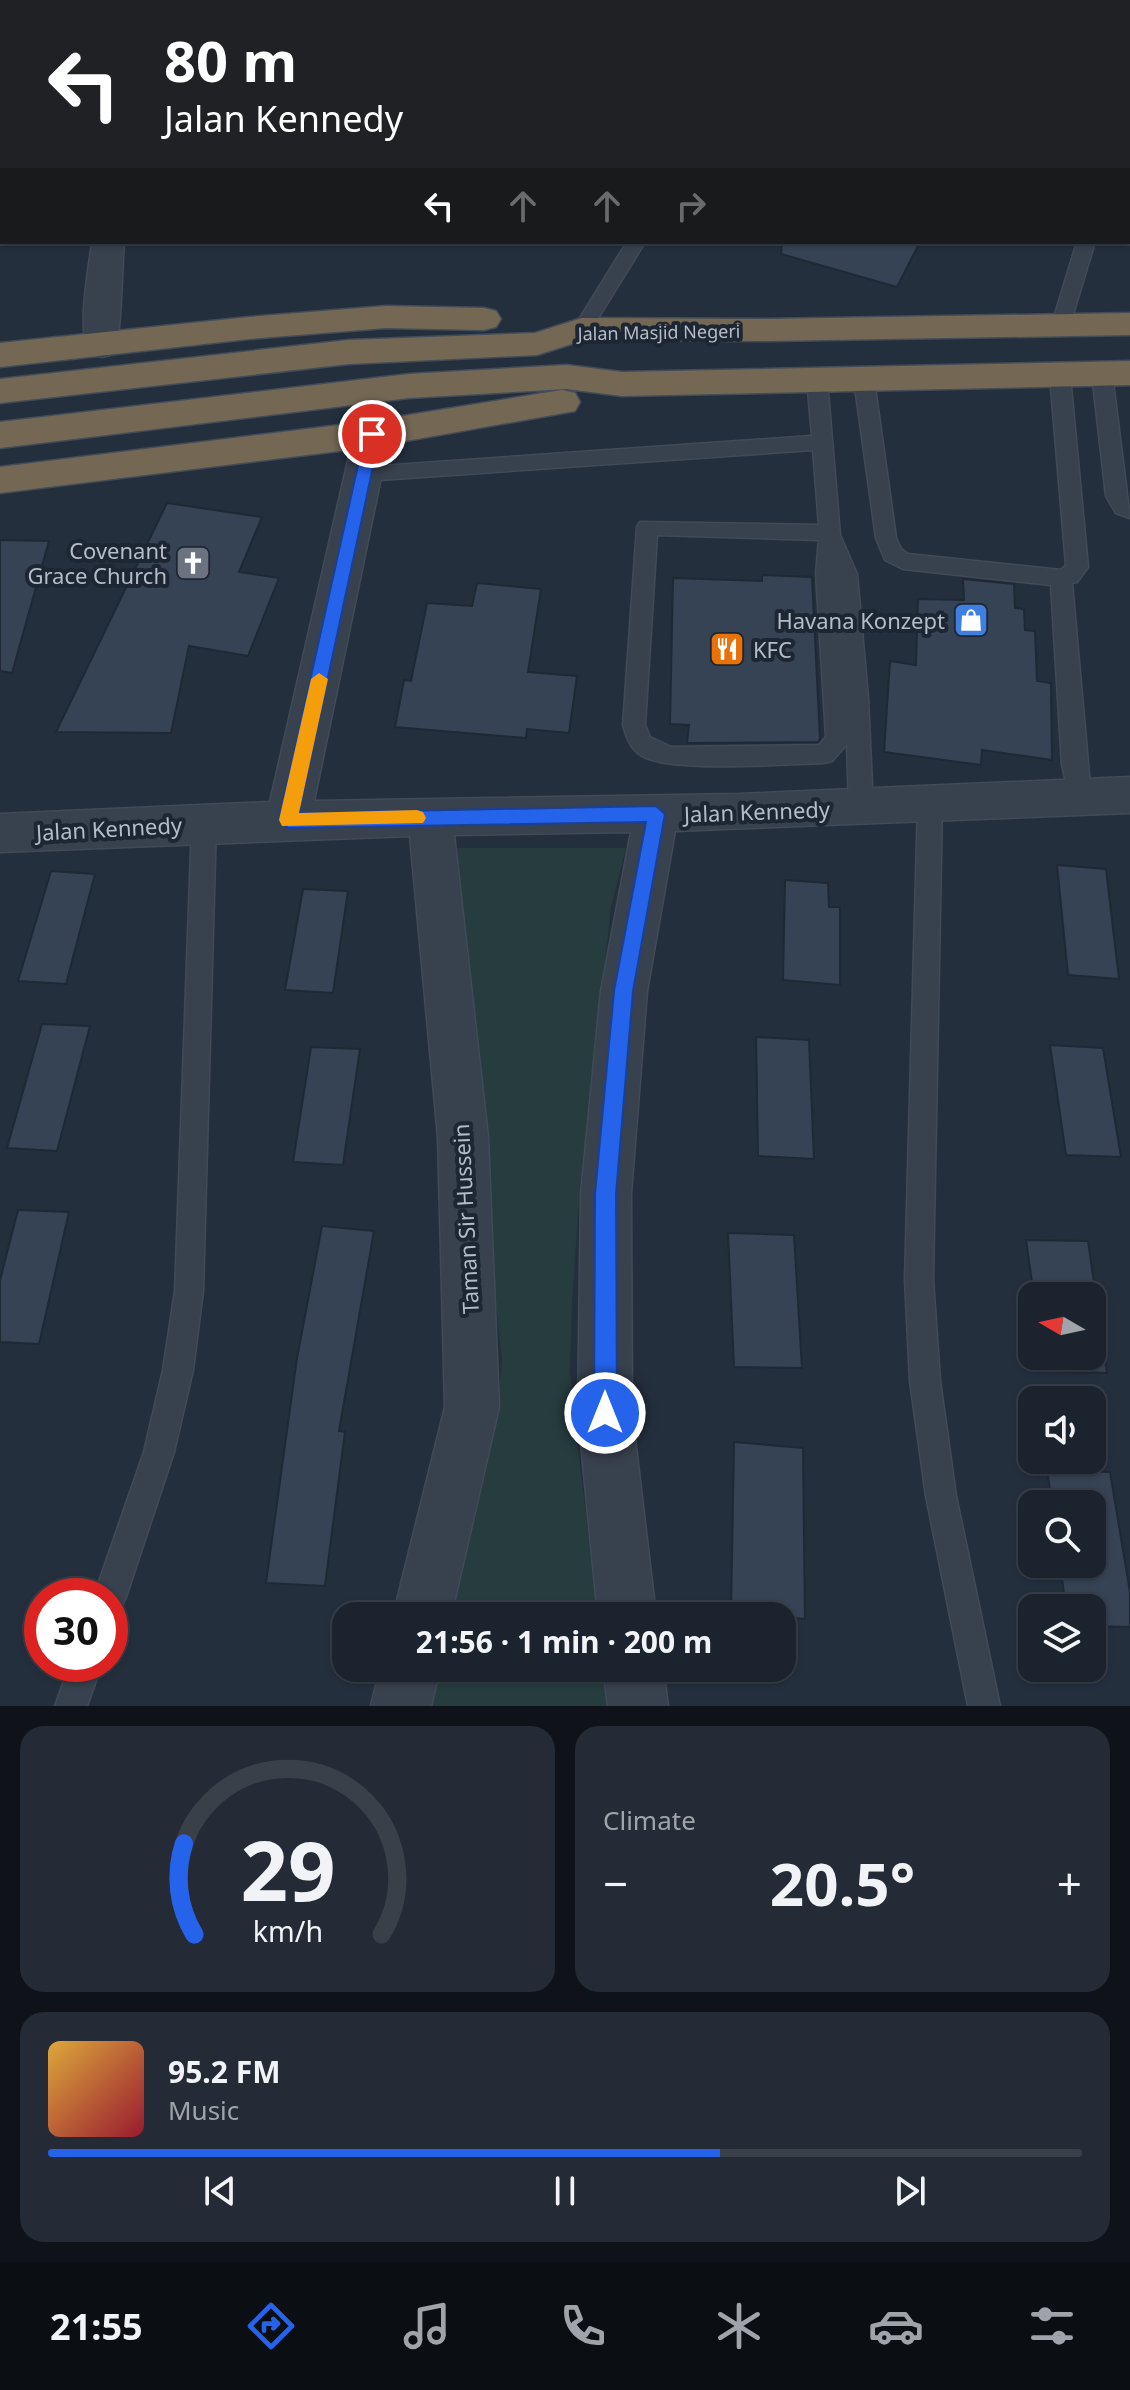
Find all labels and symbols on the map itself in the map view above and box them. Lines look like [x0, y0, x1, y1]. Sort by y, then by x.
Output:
street label: Jalan Masjid Negeri [575, 319, 741, 345]
pin [338, 400, 406, 468]
place label: Covenant Grace Church [27, 535, 167, 590]
church icon: Covenant Grace Church [174, 544, 212, 582]
shop icon: Havana Konzept [952, 601, 990, 639]
place label: Havana Konzept [776, 605, 945, 635]
restaurant icon: KFC [708, 630, 746, 668]
place label: KFC [753, 634, 792, 664]
street label: Jalan Kennedy [681, 793, 831, 829]
street label: Jalan Kennedy [33, 809, 183, 847]
street label: Taman Sir Hussein [445, 1123, 485, 1315]
north arrow [1018, 1282, 1106, 1370]
position arrow [563, 1371, 647, 1455]
speed limit sign: 30 [24, 1578, 128, 1682]

